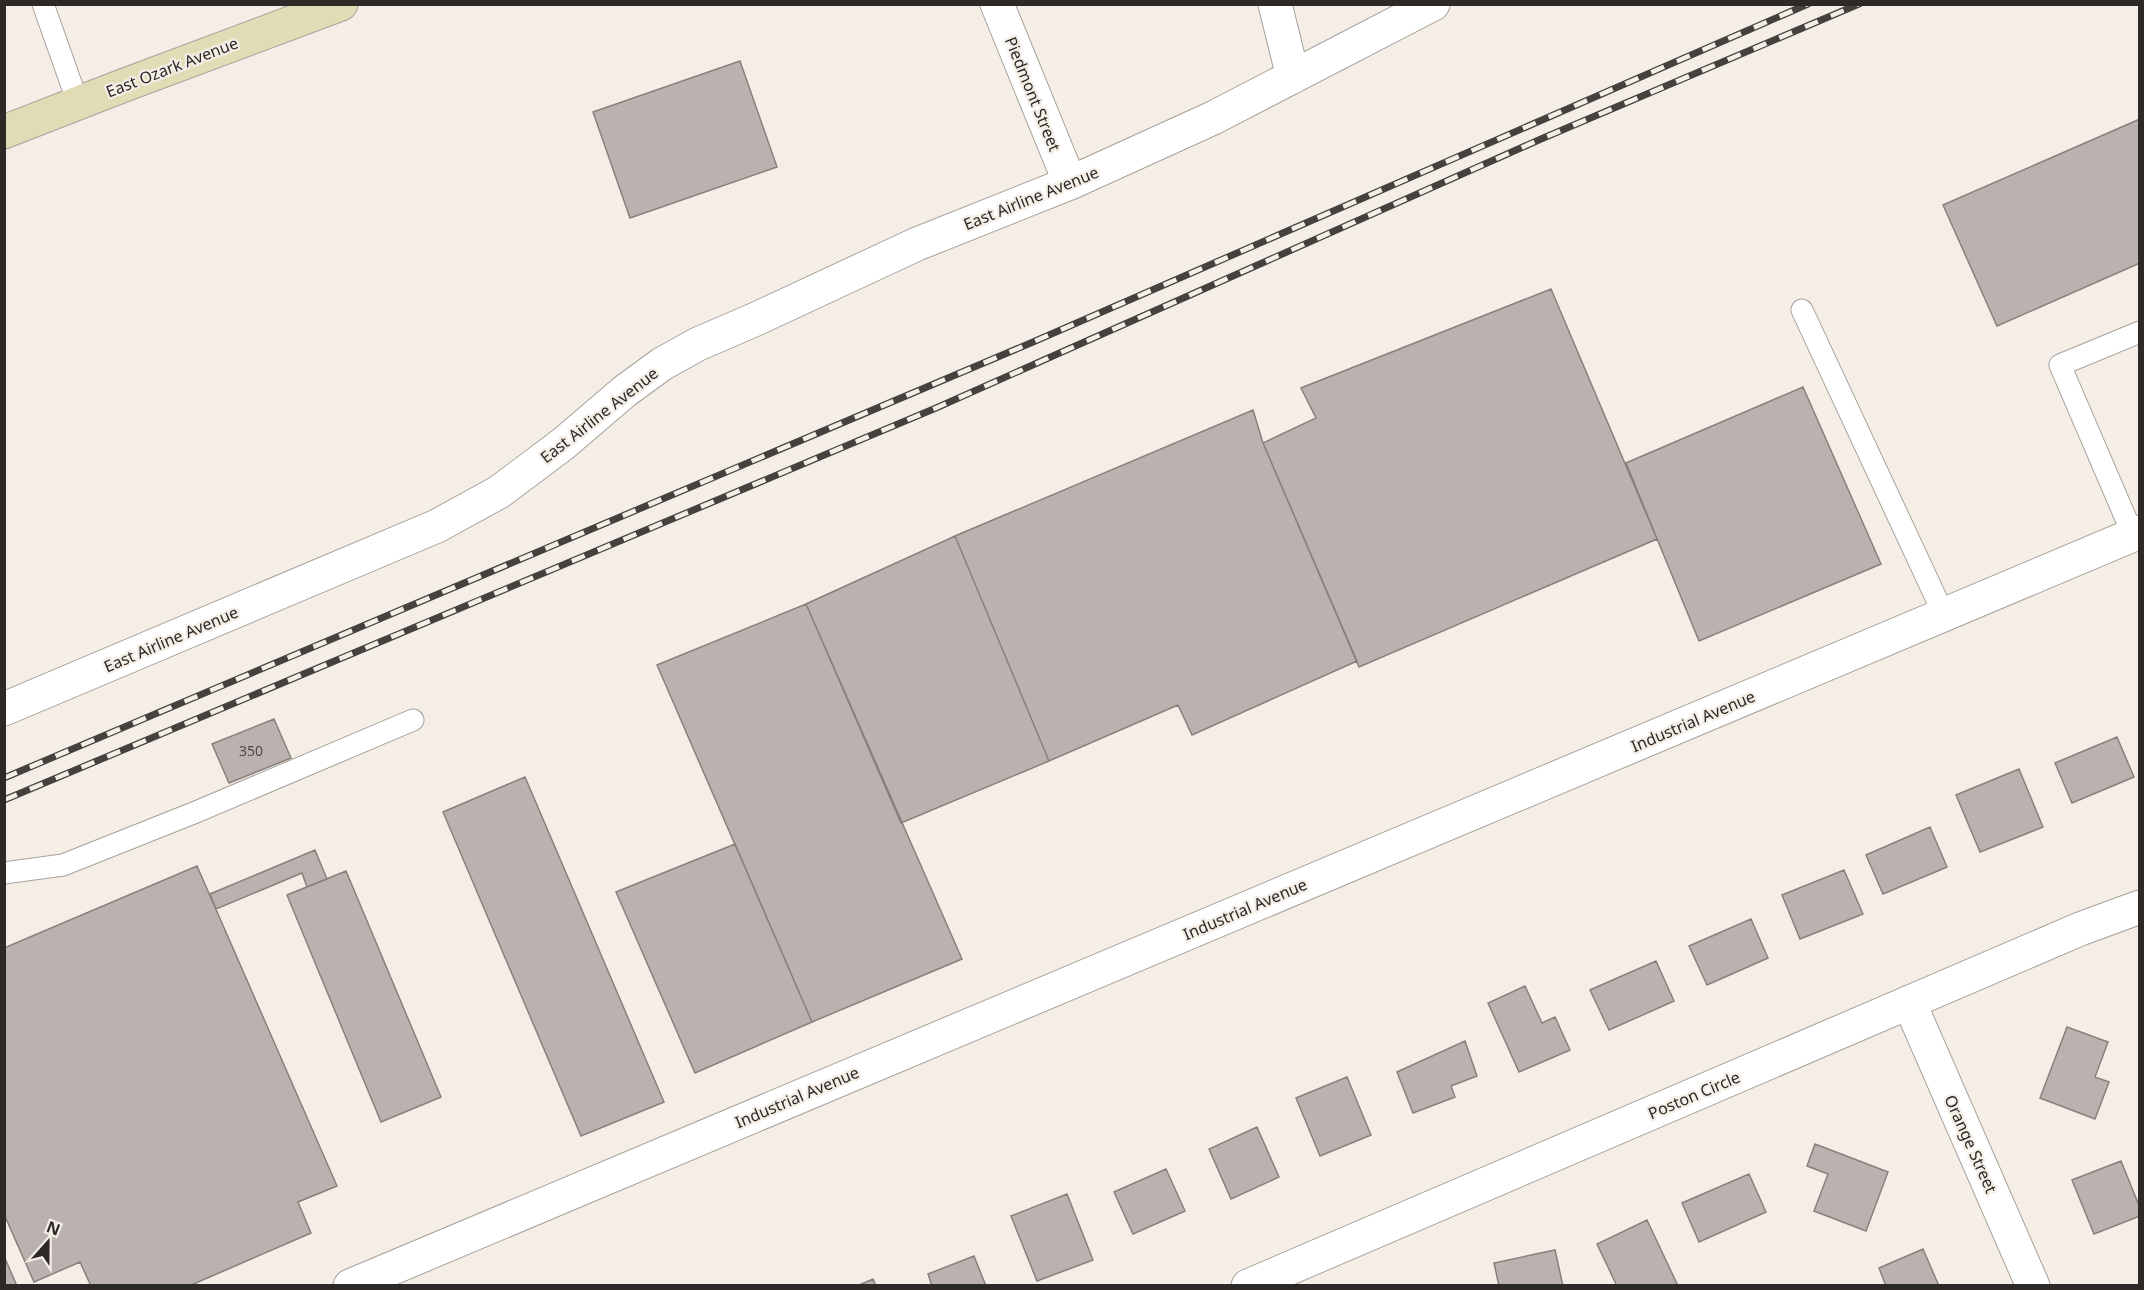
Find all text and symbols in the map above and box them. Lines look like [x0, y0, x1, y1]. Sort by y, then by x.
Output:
street label: East Ozark Avenue [103, 32, 241, 102]
street label: Piedmont Street [1000, 33, 1066, 155]
street label: East Airline Avenue [960, 161, 1102, 235]
street label: East Airline Avenue [536, 362, 662, 468]
street label: East Airline Avenue [100, 601, 242, 677]
street label: Industrial Avenue [1628, 685, 1758, 757]
house number: 350 [239, 741, 263, 760]
street label: Industrial Avenue [1180, 873, 1310, 945]
street label: Industrial Avenue [732, 1061, 862, 1133]
street label: Poston Circle [1645, 1066, 1743, 1124]
street label: Orange Street [1940, 1091, 2003, 1197]
north arrow [18, 1212, 78, 1272]
text: N [43, 1215, 63, 1241]

